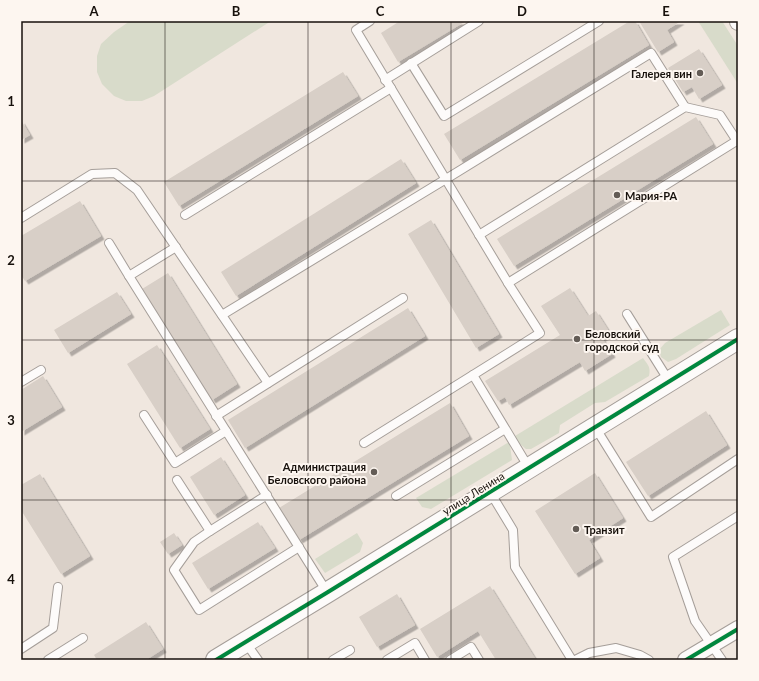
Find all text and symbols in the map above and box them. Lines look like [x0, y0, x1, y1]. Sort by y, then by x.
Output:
text: A [88, 3, 99, 19]
text: B [232, 3, 241, 19]
text: C [376, 3, 385, 19]
text: D [517, 3, 527, 19]
text: E [662, 3, 670, 19]
place label: Галерея вин [631, 67, 692, 80]
marker: Галерея вин [695, 68, 705, 78]
text: 1 [7, 93, 15, 109]
place label: Мария-РА [625, 189, 677, 202]
marker: Мария-РА [612, 190, 622, 200]
text: 2 [7, 252, 15, 268]
place label: Беловский городской суд [585, 327, 659, 353]
marker: Беловский городской суд [572, 334, 582, 344]
text: 3 [7, 412, 15, 428]
place label: Администрация Беловского района [268, 460, 366, 486]
marker: Администрация Беловского района [369, 467, 379, 477]
street label: улица Ленина [440, 469, 506, 517]
place label: Транзит [584, 523, 625, 536]
marker: Транзит [571, 524, 581, 534]
text: 4 [7, 571, 15, 587]

